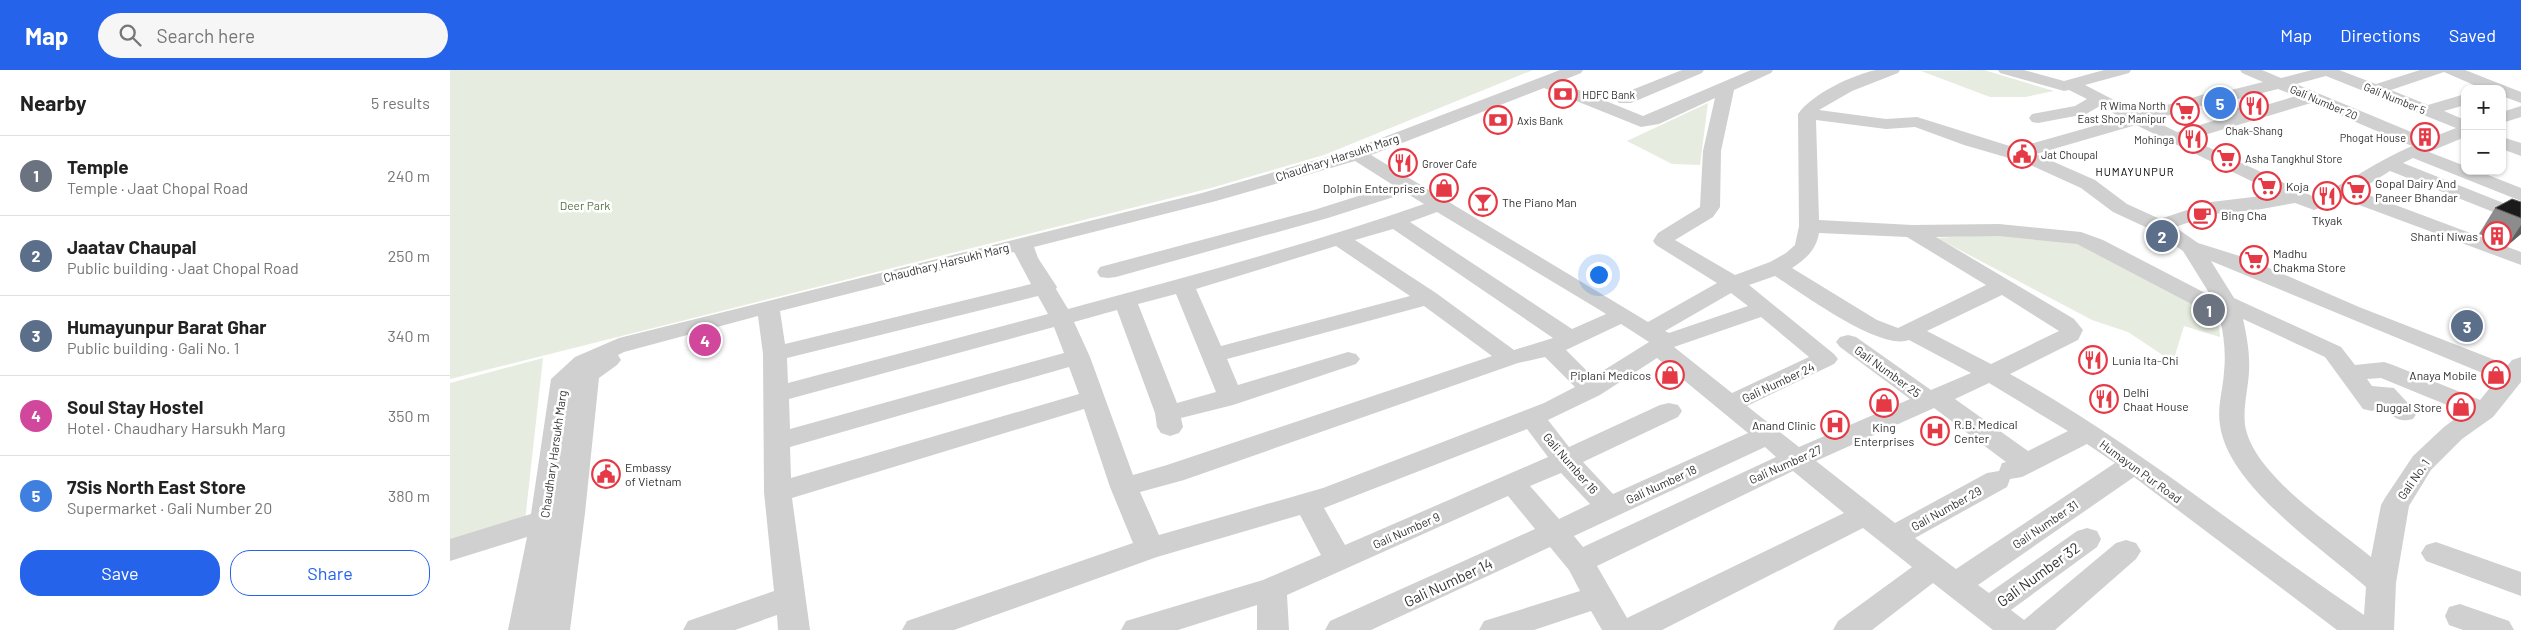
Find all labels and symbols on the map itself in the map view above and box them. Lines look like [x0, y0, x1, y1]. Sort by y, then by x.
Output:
bank icon: HDFC Bank [1548, 79, 1578, 109]
street label: Gali Number 5 [2362, 80, 2428, 116]
street label: Gali Number 20 [2288, 82, 2360, 122]
pin: 5 [2204, 84, 2236, 122]
place label: HDFC Bank [1582, 88, 1635, 101]
restaurant icon: Chak-Shang [2239, 91, 2269, 121]
supermarket icon: R Wima North East Shop Manipur [2170, 96, 2200, 126]
place label: R Wima North East Shop Manipur [2078, 99, 2166, 125]
bank icon: Axis Bank [1483, 105, 1513, 135]
place label: Axis Bank [1517, 114, 1564, 127]
building icon: Phogat House [2410, 122, 2440, 152]
restaurant icon: Mohinga [2178, 124, 2208, 154]
place label: Chak-Shang [2225, 124, 2283, 137]
street label: Chaudhary Harsukh Marg [1274, 130, 1400, 184]
place label: Phogat House [2340, 131, 2406, 144]
place label: Mohinga [2134, 133, 2174, 146]
public building icon: Jat Choupal [2007, 139, 2037, 169]
supermarket icon: Asha Tangkhul Store [2211, 143, 2241, 173]
restaurant icon: Grover Cafe [1388, 148, 1418, 178]
place label: Jat Choupal [2041, 148, 2098, 161]
place label: Asha Tangkhul Store [2245, 152, 2343, 165]
place label: Grover Cafe [1422, 157, 1477, 170]
district label: HUMAYUNPUR [2095, 165, 2175, 178]
supermarket icon: Koja [2252, 171, 2282, 201]
shop icon: Dolphin Enterprises [1429, 173, 1459, 203]
supermarket icon: Gopal Dairy And Paneer Bhandar [2341, 175, 2371, 205]
place label: Gopal Dairy And Paneer Bhandar [2375, 176, 2458, 204]
place label: Koja [2286, 179, 2309, 193]
place label: Dolphin Enterprises [1323, 181, 1425, 195]
restaurant icon: Tkyak [2312, 181, 2342, 211]
bar icon: The Piano Man [1468, 187, 1498, 217]
place label: The Piano Man [1502, 195, 1577, 209]
park label: Deer Park [560, 198, 610, 212]
cafe icon: Bing Cha [2187, 200, 2217, 230]
place label: Bing Cha [2221, 208, 2267, 222]
place label: Tkyak [2312, 213, 2342, 227]
pin: 2 [2146, 217, 2178, 255]
building icon: Shanti Niwas [2482, 221, 2512, 251]
place label: Shanti Niwas [2410, 229, 2478, 243]
street label: Chaudhary Harsukh Marg [882, 240, 1010, 284]
supermarket icon: Madhu Chakma Store [2239, 245, 2269, 275]
place label: Madhu Chakma Store [2273, 246, 2346, 274]
your location [1586, 262, 1612, 288]
pin: 1 [2193, 291, 2225, 329]
pin: 3 [2451, 307, 2483, 345]
pin: 4 [689, 321, 721, 359]
street label: Gali Number 25 [1852, 342, 1924, 400]
restaurant icon: Lunia Ita-Chi [2078, 345, 2108, 375]
place label: Lunia Ita-Chi [2112, 353, 2178, 367]
street label: Gali Number 24 [1739, 359, 1817, 405]
shop icon: Piplani Medicos [1655, 360, 1685, 390]
shop icon: Anaya Mobile [2481, 360, 2511, 390]
place label: Piplani Medicos [1570, 368, 1651, 382]
place label: Anaya Mobile [2409, 368, 2477, 382]
restaurant icon: Delhi Chaat House [2089, 384, 2119, 414]
place label: Delhi Chaat House [2123, 385, 2189, 413]
shop icon: King Enterprises [1869, 388, 1899, 418]
street label: Chaudhary Harsukh Marg [537, 389, 569, 519]
shop icon: Duggal Store [2446, 392, 2476, 422]
place label: Duggal Store [2376, 400, 2442, 414]
hospital icon: Anand Clinic [1820, 410, 1850, 440]
hospital icon: R.B. Medical Center [1920, 416, 1950, 446]
place label: R.B. Medical Center [1954, 417, 2018, 445]
place label: Anand Clinic [1752, 418, 1816, 432]
place label: King Enterprises [1854, 420, 1915, 448]
street label: Gali Number 16 [1541, 430, 1601, 496]
street label: Humayun Pur Road [2097, 437, 2185, 505]
street label: Gali Number 27 [1747, 442, 1824, 486]
street label: Gali No. 1 [2394, 456, 2432, 502]
public building icon: Embassy of Vietnam [591, 459, 621, 489]
place label: Embassy of Vietnam [625, 460, 682, 488]
street label: Gali Number 18 [1624, 462, 1698, 506]
street label: Gali Number 29 [1908, 483, 1984, 533]
street label: Gali Number 31 [2010, 497, 2080, 551]
street label: Gali Number 9 [1370, 509, 1442, 551]
street label: Gali Number 32 [1993, 538, 2083, 610]
street label: Gali Number 14 [1401, 554, 1495, 610]

